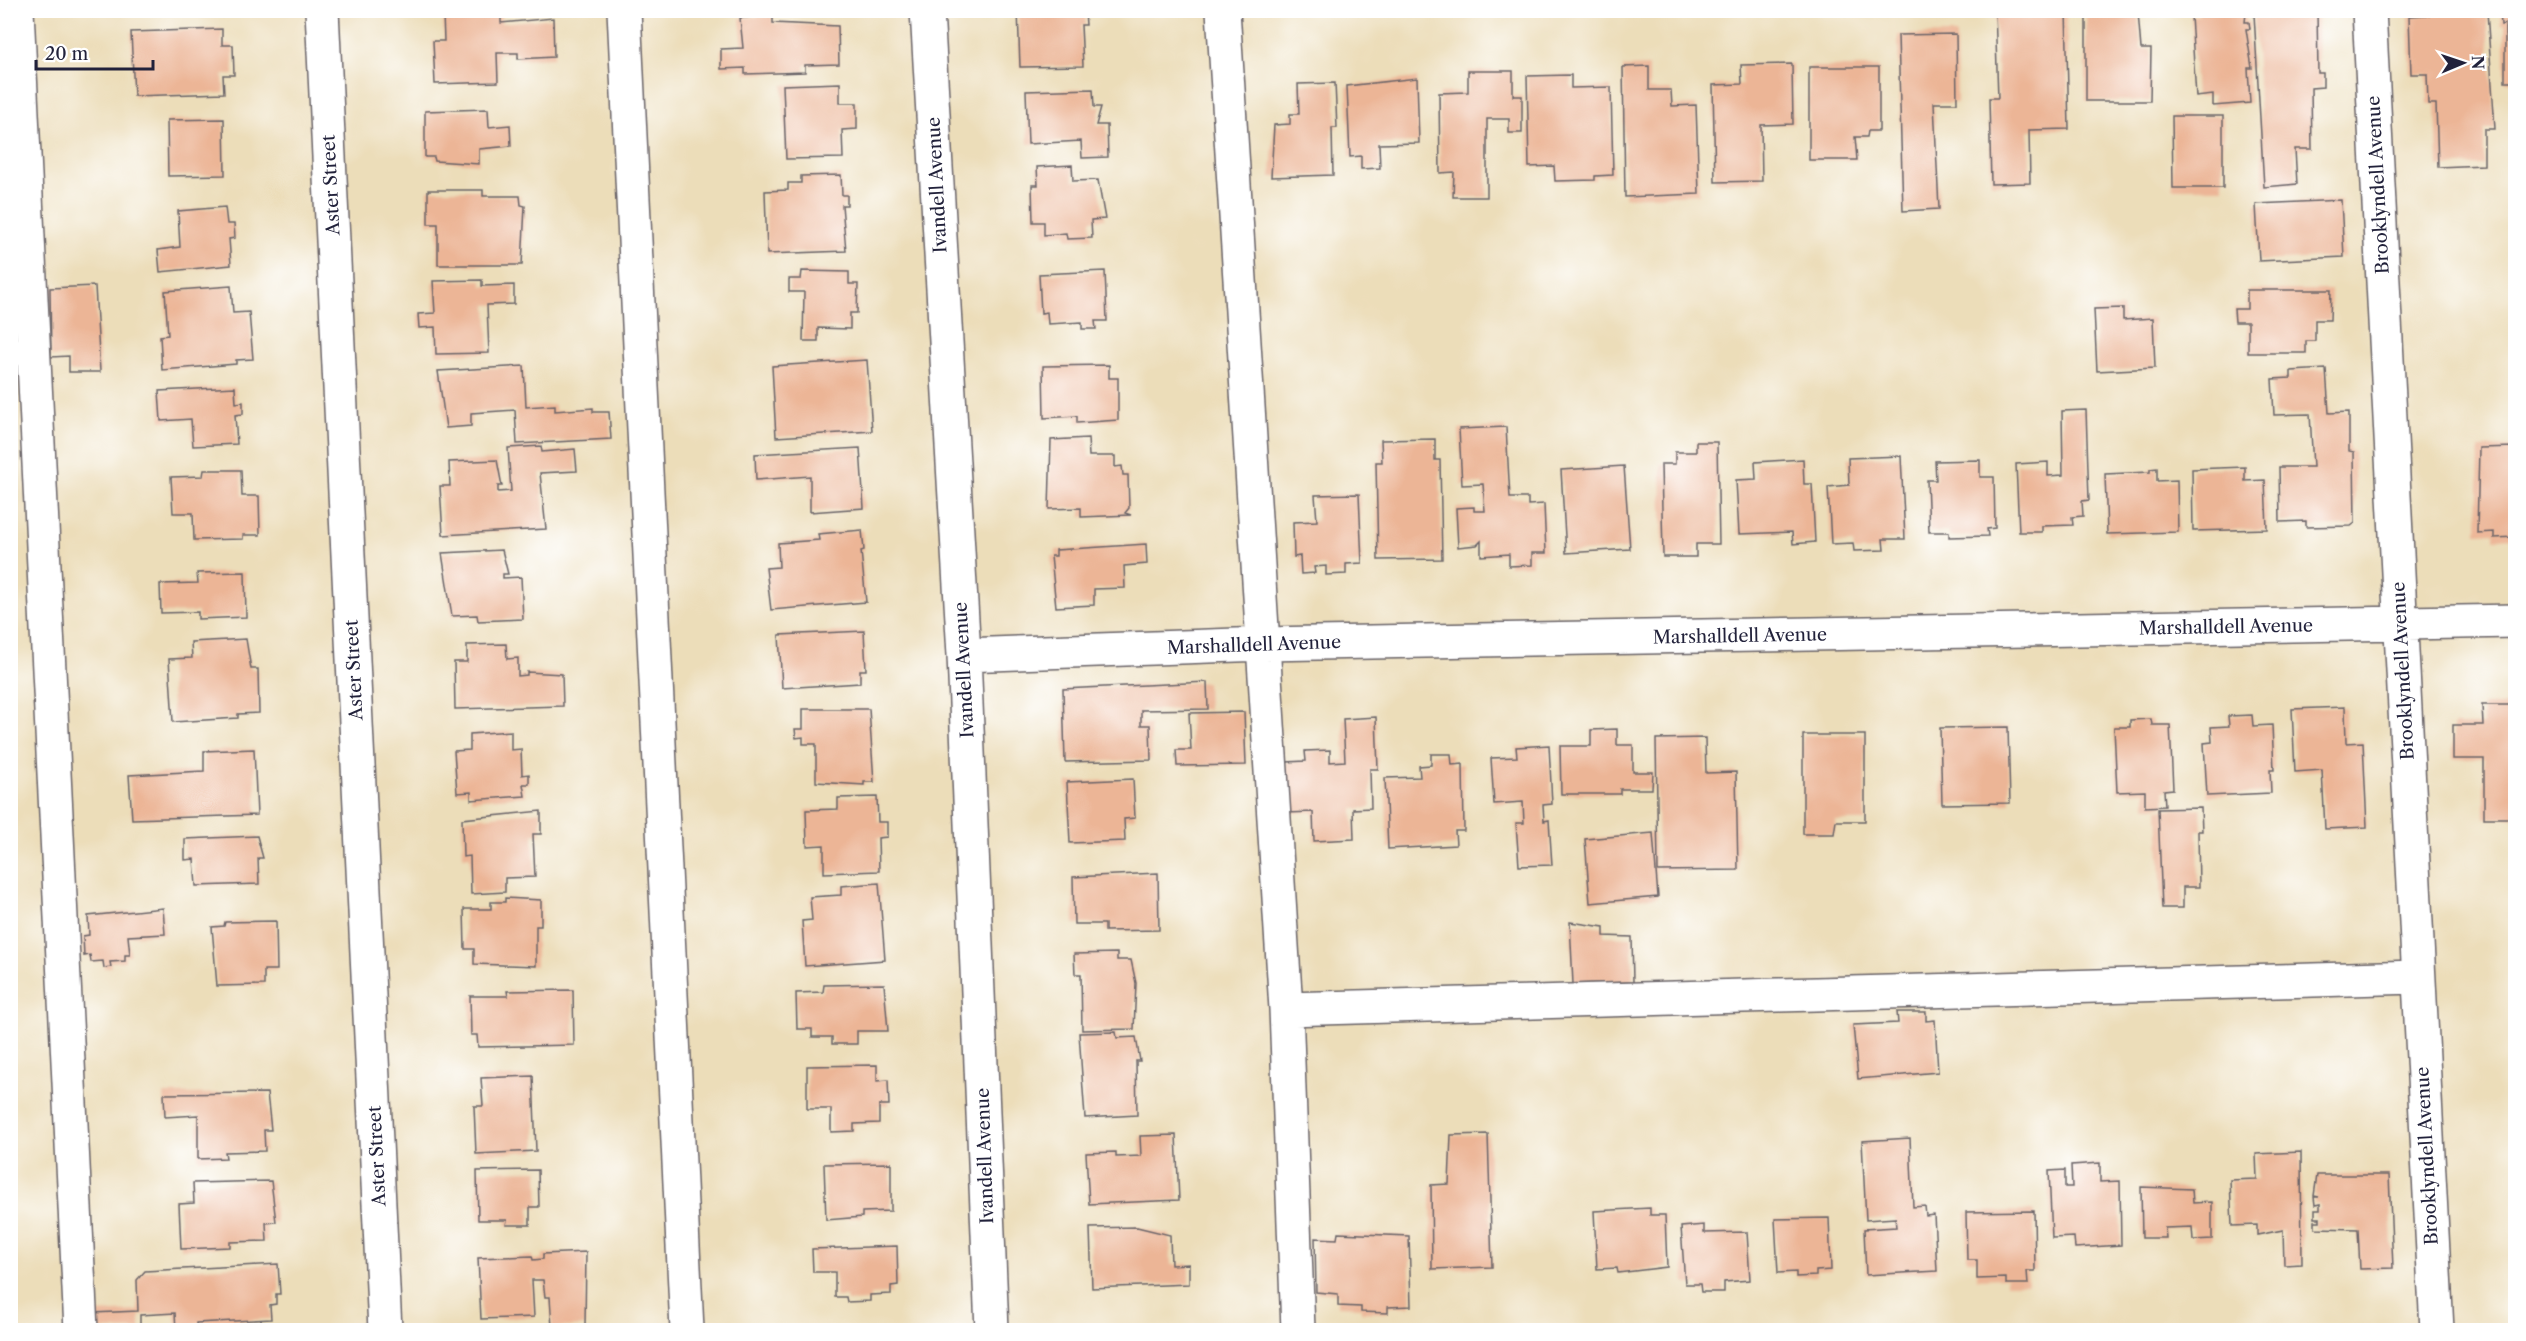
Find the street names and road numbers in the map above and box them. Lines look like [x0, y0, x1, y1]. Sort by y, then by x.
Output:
street label: Brooklyndell Avenue [2362, 95, 2394, 275]
street label: Ivandell Avenue [922, 116, 952, 254]
street label: Aster Street [317, 134, 345, 237]
street label: Brooklyndell Avenue [2387, 581, 2419, 761]
street label: Ivandell Avenue [949, 601, 979, 739]
street label: Marshalldell Avenue [2139, 614, 2313, 640]
street label: Aster Street [340, 619, 368, 722]
street label: Marshalldell Avenue [1653, 623, 1827, 649]
street label: Marshalldell Avenue [1167, 631, 1341, 659]
street label: Brooklyndell Avenue [2411, 1066, 2443, 1246]
street label: Ivandell Avenue [972, 1088, 998, 1224]
street label: Aster Street [363, 1105, 391, 1208]

